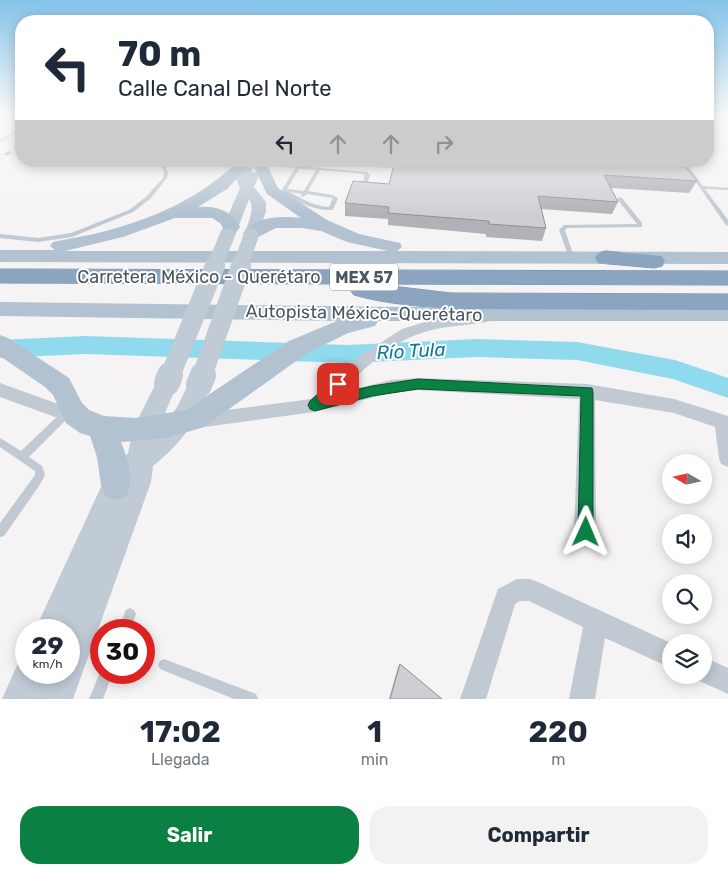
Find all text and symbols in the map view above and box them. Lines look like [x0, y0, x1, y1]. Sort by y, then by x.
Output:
text: 70 m [118, 33, 201, 75]
icon: left [35, 35, 100, 100]
text: Calle Canal Del Norte [118, 75, 332, 102]
icon: left [271, 130, 299, 158]
icon: ahead [324, 130, 352, 158]
icon: ahead [377, 130, 405, 158]
icon: right [430, 130, 458, 158]
road number: MEX 57 [330, 264, 398, 290]
street label: Carretera México - Querétaro [77, 266, 321, 288]
street label: Autopista México-Querétaro [245, 300, 483, 326]
water label: Río Tula [376, 338, 446, 364]
pin [317, 363, 359, 405]
icon: arrive [324, 370, 352, 398]
north arrow [662, 454, 712, 504]
map controls [662, 454, 712, 684]
position arrow [559, 505, 611, 557]
button: sound [662, 514, 712, 564]
button: search [662, 574, 712, 624]
speed limit sign: 30 [90, 619, 155, 684]
text: 29 [31, 631, 64, 660]
button: layers [662, 634, 712, 684]
text: km/h [33, 657, 62, 671]
text: 17:02 [140, 714, 221, 750]
text: 1 [367, 714, 382, 750]
text: 220 [529, 714, 588, 750]
text: Llegada [151, 750, 210, 769]
text: min [361, 750, 389, 769]
text: m [551, 750, 565, 769]
button: Salir [20, 806, 359, 864]
button: Compartir [369, 806, 708, 864]

